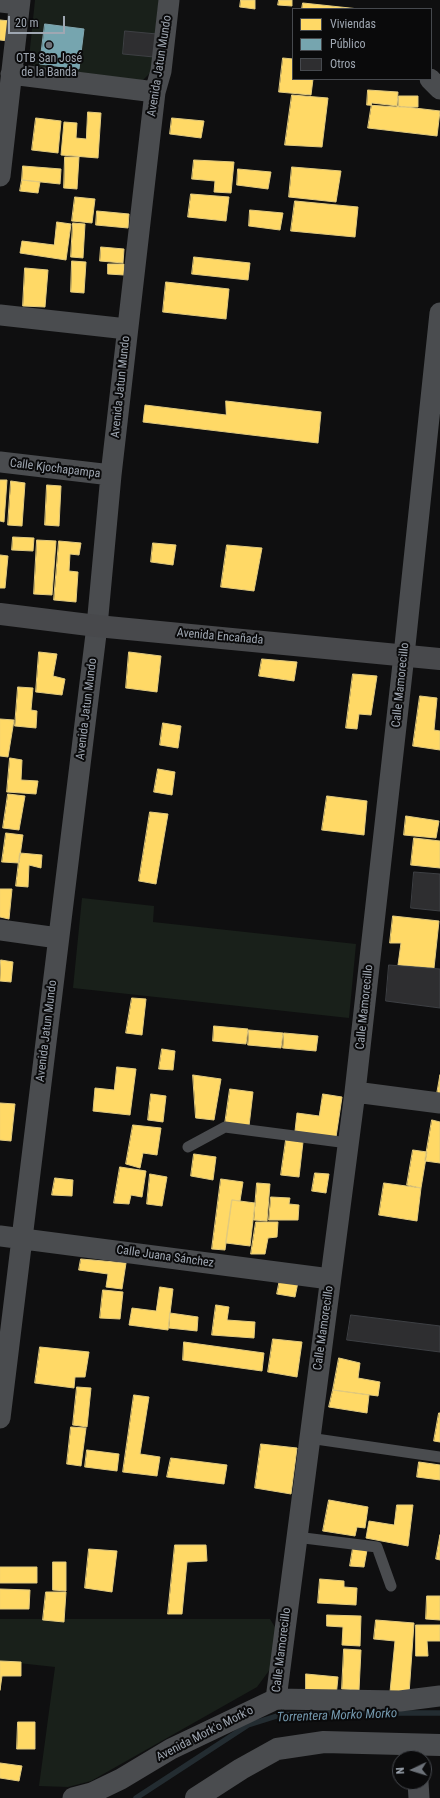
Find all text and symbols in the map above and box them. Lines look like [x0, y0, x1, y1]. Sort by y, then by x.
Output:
scale bar [10, 8, 67, 34]
legend [292, 8, 432, 80]
street label: Avenida Jatun Mundo [145, 14, 175, 118]
text: 20 m [15, 16, 39, 30]
text: Viviendas [330, 17, 376, 31]
text: Público [330, 37, 365, 51]
marker: OTB San José de la Banda [44, 40, 54, 50]
place label: OTB San José de la Banda [16, 52, 82, 80]
text: Otros [330, 57, 356, 71]
street label: Avenida Jatun Mundo [108, 335, 134, 439]
street label: Calle Kjochapampa [9, 456, 101, 482]
street label: Avenida Encañada [176, 626, 264, 648]
street label: Calle Mamorecillo [389, 642, 413, 728]
street label: Avenida Jatun Mundo [74, 657, 100, 761]
street label: Calle Mamorecillo [353, 964, 377, 1050]
street label: Avenida Jatun Mundo [34, 979, 60, 1083]
street label: Calle Juana Sánchez [115, 1243, 215, 1271]
street label: Calle Mamorecillo [311, 1285, 337, 1371]
street label: Calle Mamorecillo [270, 1607, 294, 1693]
street label: Avenida Mork'o Mork'o [154, 1703, 256, 1765]
water label: Torrentera Morko Morko [277, 1706, 397, 1726]
north arrow [392, 1750, 432, 1790]
text: N [394, 1767, 407, 1775]

